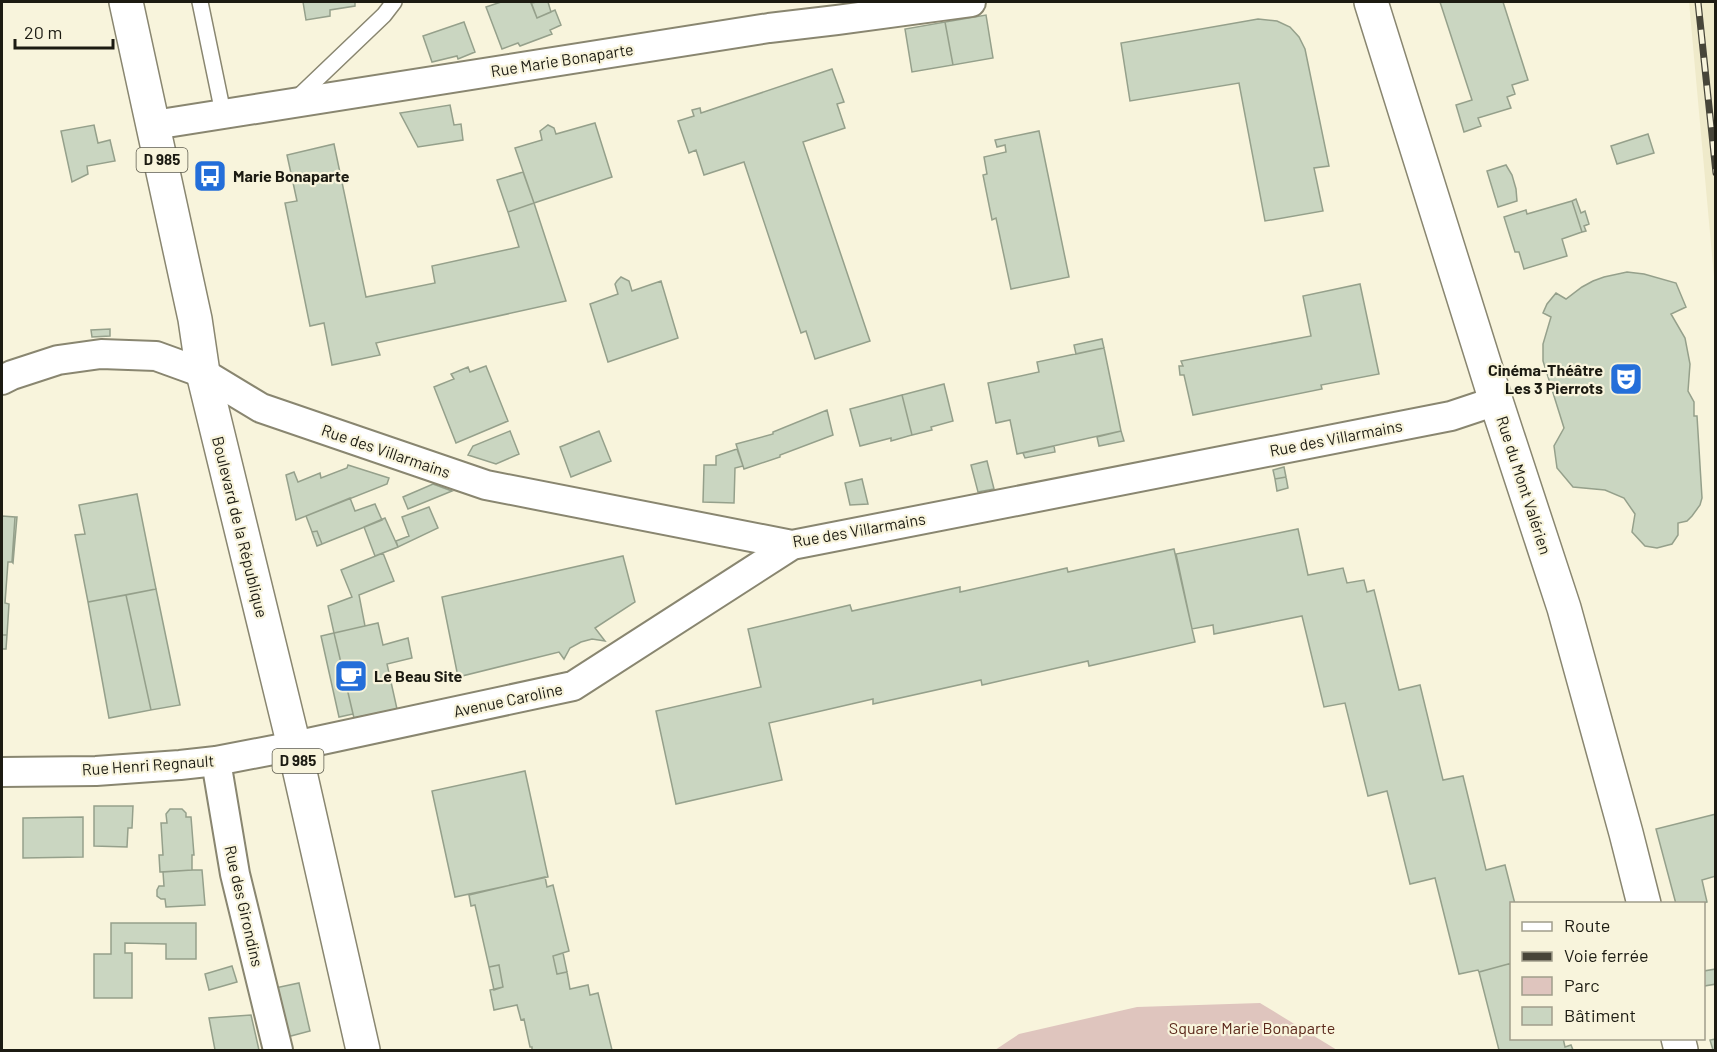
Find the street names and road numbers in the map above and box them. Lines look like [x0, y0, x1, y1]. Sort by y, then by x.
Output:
street label: Rue Marie Bonaparte [489, 39, 635, 80]
road number: D 985 [136, 148, 188, 172]
street label: Rue du Mont Valérien [1493, 413, 1556, 557]
street label: Rue des Villarmains [1268, 415, 1404, 460]
street label: Rue des Villarmains [319, 420, 453, 481]
street label: Boulevard de la République [209, 434, 272, 620]
street label: Rue des Villarmains [791, 508, 927, 551]
street label: Avenue Caroline [452, 679, 564, 720]
road number: D 985 [272, 749, 324, 773]
street label: Rue Henri Regnault [81, 750, 215, 779]
street label: Rue des Girondins [221, 843, 268, 968]

